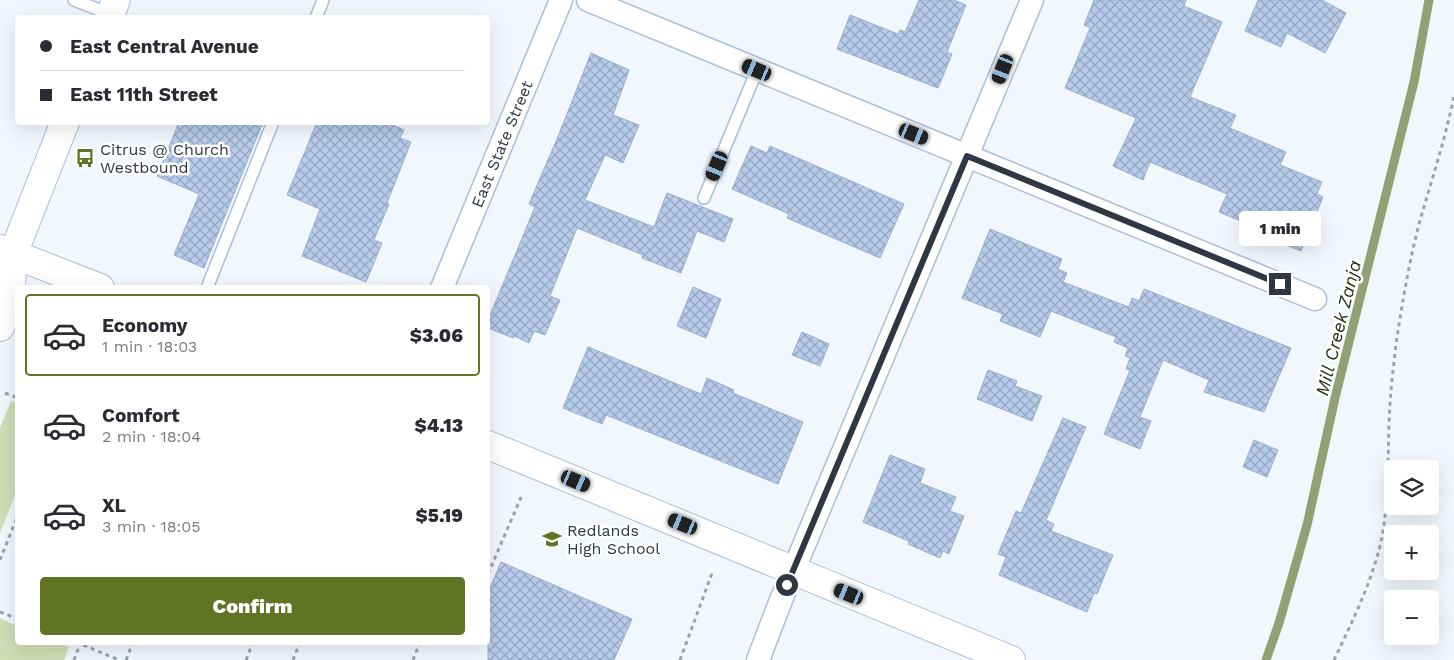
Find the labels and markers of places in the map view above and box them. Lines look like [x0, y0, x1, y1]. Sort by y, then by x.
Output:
place label: Citrus @ Church Westbound [100, 140, 229, 177]
bus stop icon: Citrus @ Church Westbound [74, 147, 96, 169]
place label: Redlands High School [567, 521, 660, 558]
school or university icon: Redlands High School [541, 528, 563, 550]

